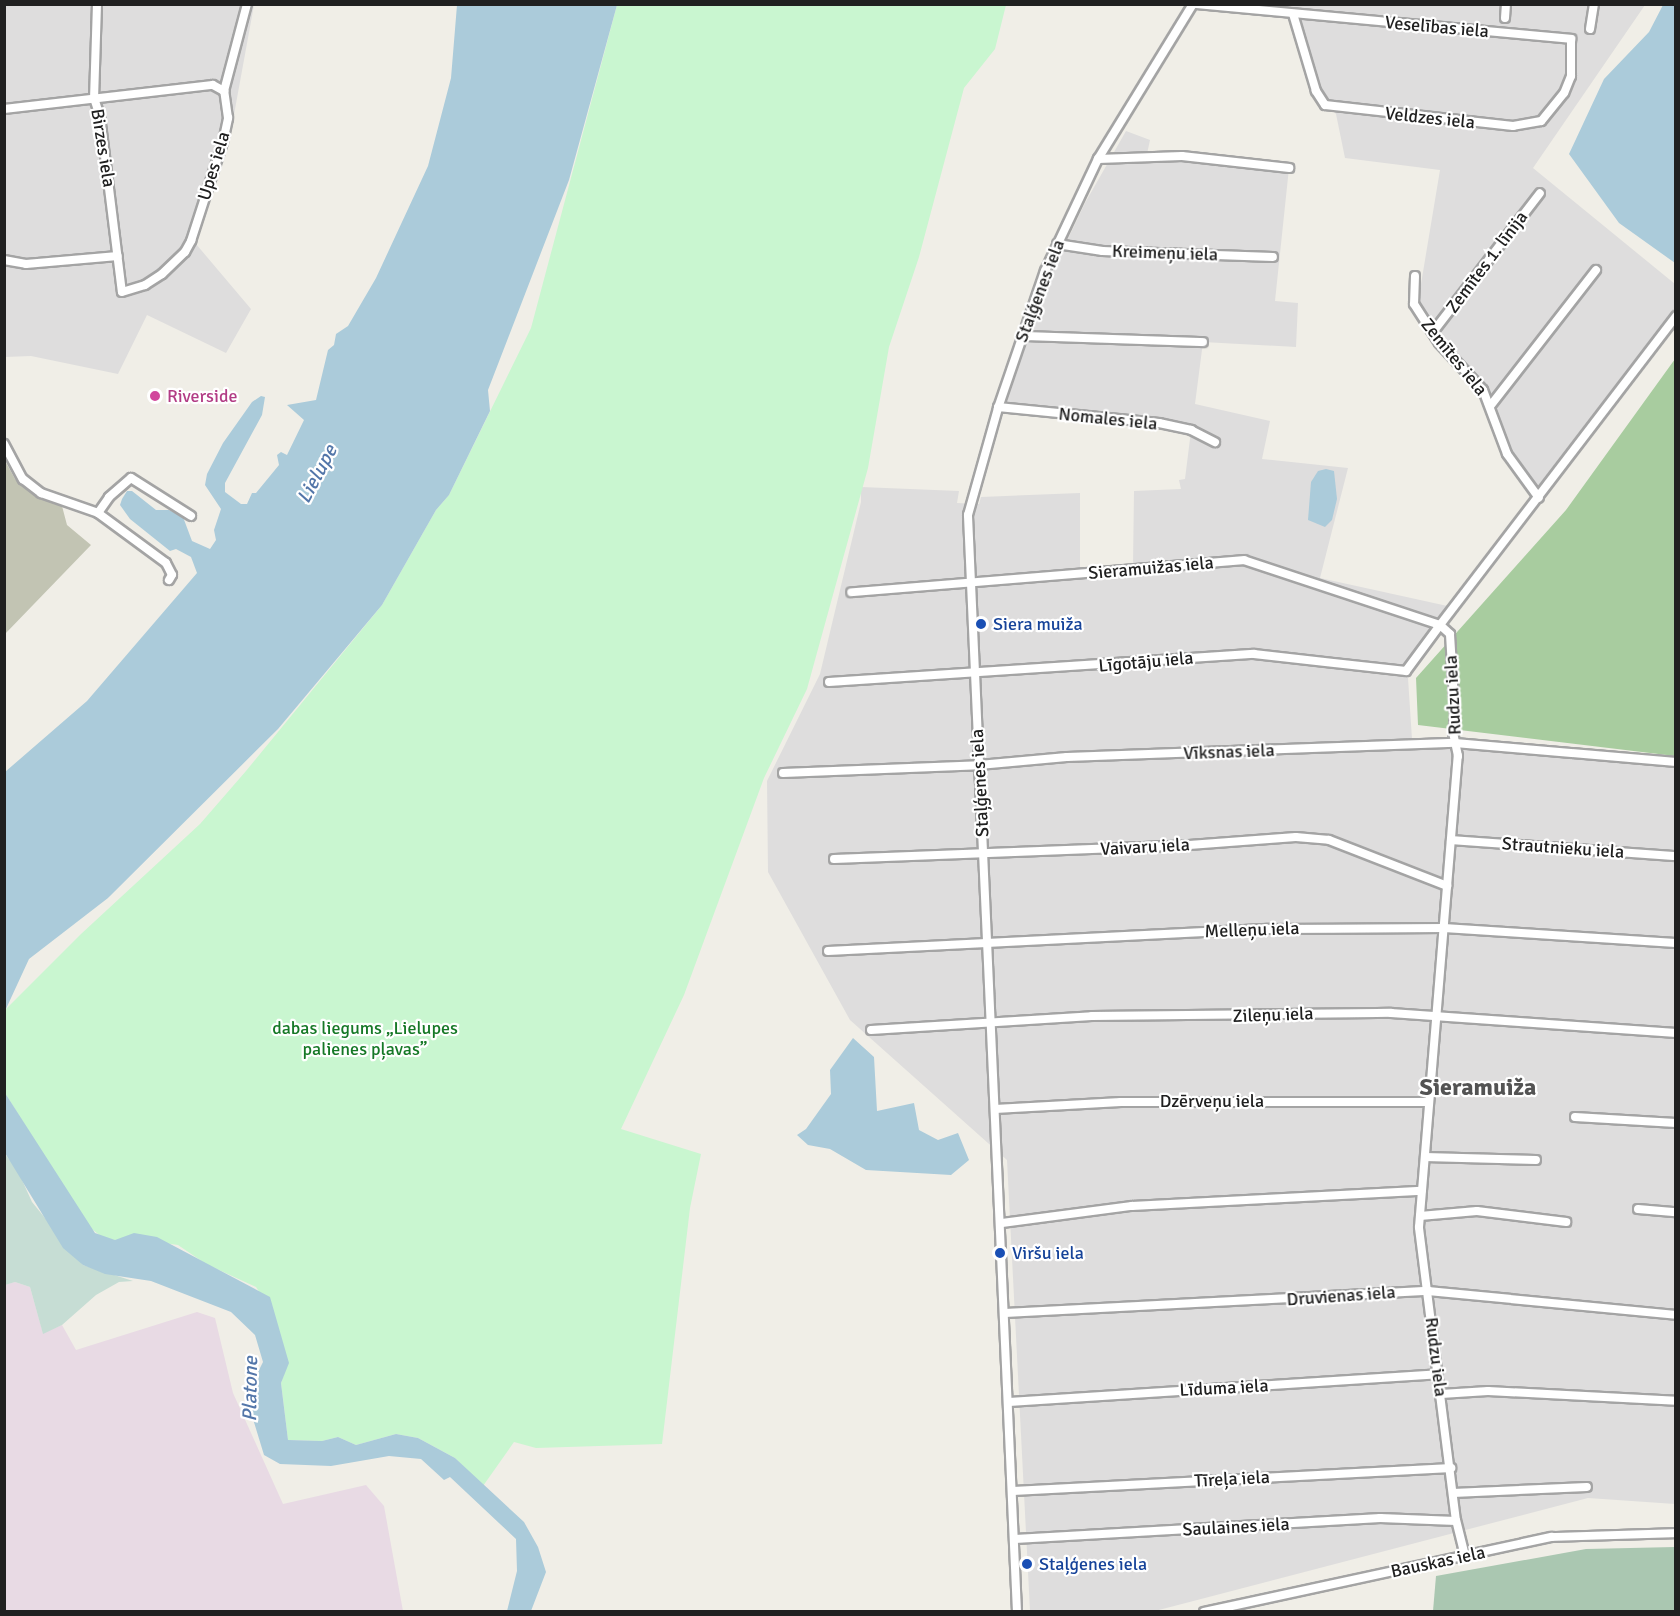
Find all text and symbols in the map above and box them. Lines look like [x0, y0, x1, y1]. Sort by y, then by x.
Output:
street label: Veselības iela [1384, 12, 1490, 42]
street label: Veldzes iela [1384, 103, 1476, 133]
street label: Birzes iela [86, 107, 120, 189]
street label: Upes iela [193, 129, 235, 203]
street label: Zemītes 1. līnija [1442, 207, 1532, 317]
street label: Staļģenes iela [1011, 237, 1069, 345]
street label: Kreimeņu iela [1112, 240, 1218, 266]
street label: Zemītes iela [1416, 314, 1492, 400]
place label: Riverside [167, 385, 237, 407]
marker: Riverside [148, 389, 162, 403]
street label: Nomales iela [1057, 403, 1159, 435]
water label: Lielupe [292, 441, 342, 507]
street label: Sieramuižas iela [1087, 552, 1215, 584]
place label: Siera muiža [993, 613, 1083, 635]
marker: Siera muiža [974, 617, 988, 631]
street label: Līgotāju iela [1098, 647, 1194, 677]
street label: Rudzu iela [1440, 655, 1466, 735]
street label: Staļģenes iela [966, 728, 994, 838]
street label: Vīksnas iela [1183, 740, 1275, 764]
street label: Strautnieku iela [1501, 833, 1625, 863]
street label: Vaivaru iela [1100, 834, 1190, 860]
street label: Melleņu iela [1204, 918, 1300, 942]
street label: Zileņu iela [1232, 1003, 1314, 1027]
park label: dabas liegums „Lielupes palienes pļavas” [272, 1018, 458, 1060]
district label: Sieramuiža [1420, 1074, 1536, 1102]
street label: Dzērveņu iela [1160, 1090, 1264, 1112]
place label: Viršu iela [1012, 1242, 1084, 1264]
marker: Viršu iela [993, 1246, 1007, 1260]
street label: Druvienas iela [1286, 1281, 1396, 1311]
street label: Rudzu iela [1420, 1316, 1452, 1398]
water label: Platone [237, 1356, 263, 1422]
street label: Līduma iela [1179, 1375, 1269, 1401]
street label: Tīreļa iela [1194, 1466, 1270, 1492]
street label: Saulaines iela [1182, 1513, 1290, 1541]
street label: Bauskas iela [1389, 1541, 1487, 1583]
place label: Staļģenes iela [1039, 1553, 1147, 1575]
marker: Staļģenes iela [1020, 1557, 1034, 1571]

